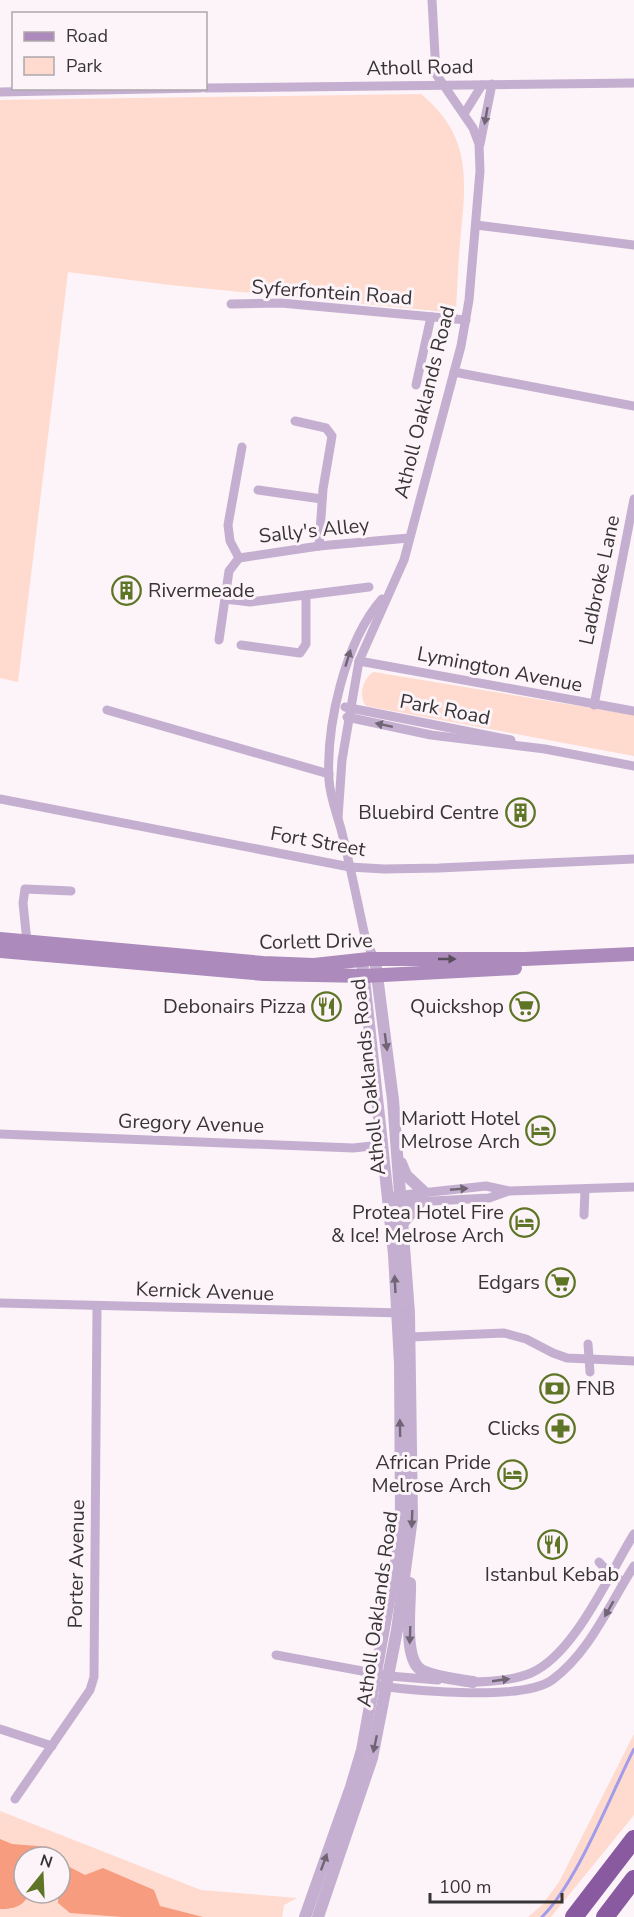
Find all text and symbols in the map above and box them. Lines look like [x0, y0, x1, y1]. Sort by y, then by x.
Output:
legend [12, 12, 207, 90]
text: Road [66, 24, 108, 48]
street label: Atholl Road [366, 53, 474, 82]
text: Park [66, 54, 103, 78]
one-way arrow [481, 107, 490, 126]
street label: Syferfontein Road [251, 273, 413, 312]
street label: Atholl Oaklands Road [387, 303, 461, 501]
street label: Sally's Alley [257, 511, 371, 550]
street label: Ladbroke Lane [573, 513, 626, 647]
building icon: Rivermeade [111, 574, 143, 606]
place label: Rivermeade [148, 577, 255, 604]
street label: Lymington Avenue [415, 640, 585, 699]
one-way arrow [344, 649, 353, 667]
street label: Park Road [397, 687, 492, 731]
one-way arrow [374, 720, 393, 729]
building icon: Bluebird Centre [504, 796, 536, 828]
place label: Bluebird Centre [358, 799, 499, 826]
street label: Fort Street [268, 820, 369, 863]
street label: Corlett Drive [259, 927, 373, 956]
one-way arrow [438, 954, 457, 964]
street label: Atholl Oaklands Road [345, 977, 392, 1177]
restaurant icon: Debonairs Pizza [311, 990, 343, 1022]
supermarket icon: Quickshop [509, 990, 541, 1022]
place label: Debonairs Pizza [163, 993, 306, 1020]
place label: Quickshop [410, 993, 504, 1020]
one-way arrow [381, 1033, 390, 1052]
place label: Mariott Hotel Melrose Arch [401, 1105, 520, 1155]
street label: Gregory Avenue [117, 1107, 265, 1140]
hotel icon: Mariott Hotel Melrose Arch [525, 1114, 557, 1146]
one-way arrow [450, 1184, 469, 1194]
place label: Protea Hotel Fire & Ice! Melrose Arch [331, 1199, 504, 1249]
hotel icon: Protea Hotel Fire & Ice! Melrose Arch [509, 1207, 541, 1239]
supermarket icon: Edgars [545, 1266, 577, 1298]
place label: Edgars [478, 1269, 540, 1296]
one-way arrow [391, 1274, 400, 1293]
street label: Kernick Avenue [135, 1276, 275, 1307]
bank icon: FNB [539, 1372, 571, 1404]
place label: FNB [576, 1375, 615, 1402]
pharmacy icon: Clicks [545, 1412, 577, 1444]
place label: Clicks [487, 1415, 540, 1442]
one-way arrow [395, 1419, 405, 1438]
place label: African Pride Melrose Arch [372, 1449, 491, 1499]
hotel icon: African Pride Melrose Arch [496, 1458, 528, 1490]
street label: Porter Avenue [62, 1499, 91, 1629]
street label: Atholl Oaklands Road [350, 1509, 405, 1709]
one-way arrow [407, 1509, 416, 1528]
restaurant icon: Istanbul Kebab [536, 1528, 568, 1560]
place label: Istanbul Kebab [485, 1561, 619, 1588]
one-way arrow [604, 1601, 614, 1618]
one-way arrow [405, 1625, 415, 1644]
one-way arrow [491, 1675, 510, 1684]
one-way arrow [369, 1735, 379, 1753]
north arrow [12, 1845, 72, 1905]
text: N [37, 1849, 55, 1874]
one-way arrow [320, 1853, 330, 1871]
scale bar [430, 1866, 562, 1904]
text: 100 m [439, 1875, 491, 1899]

